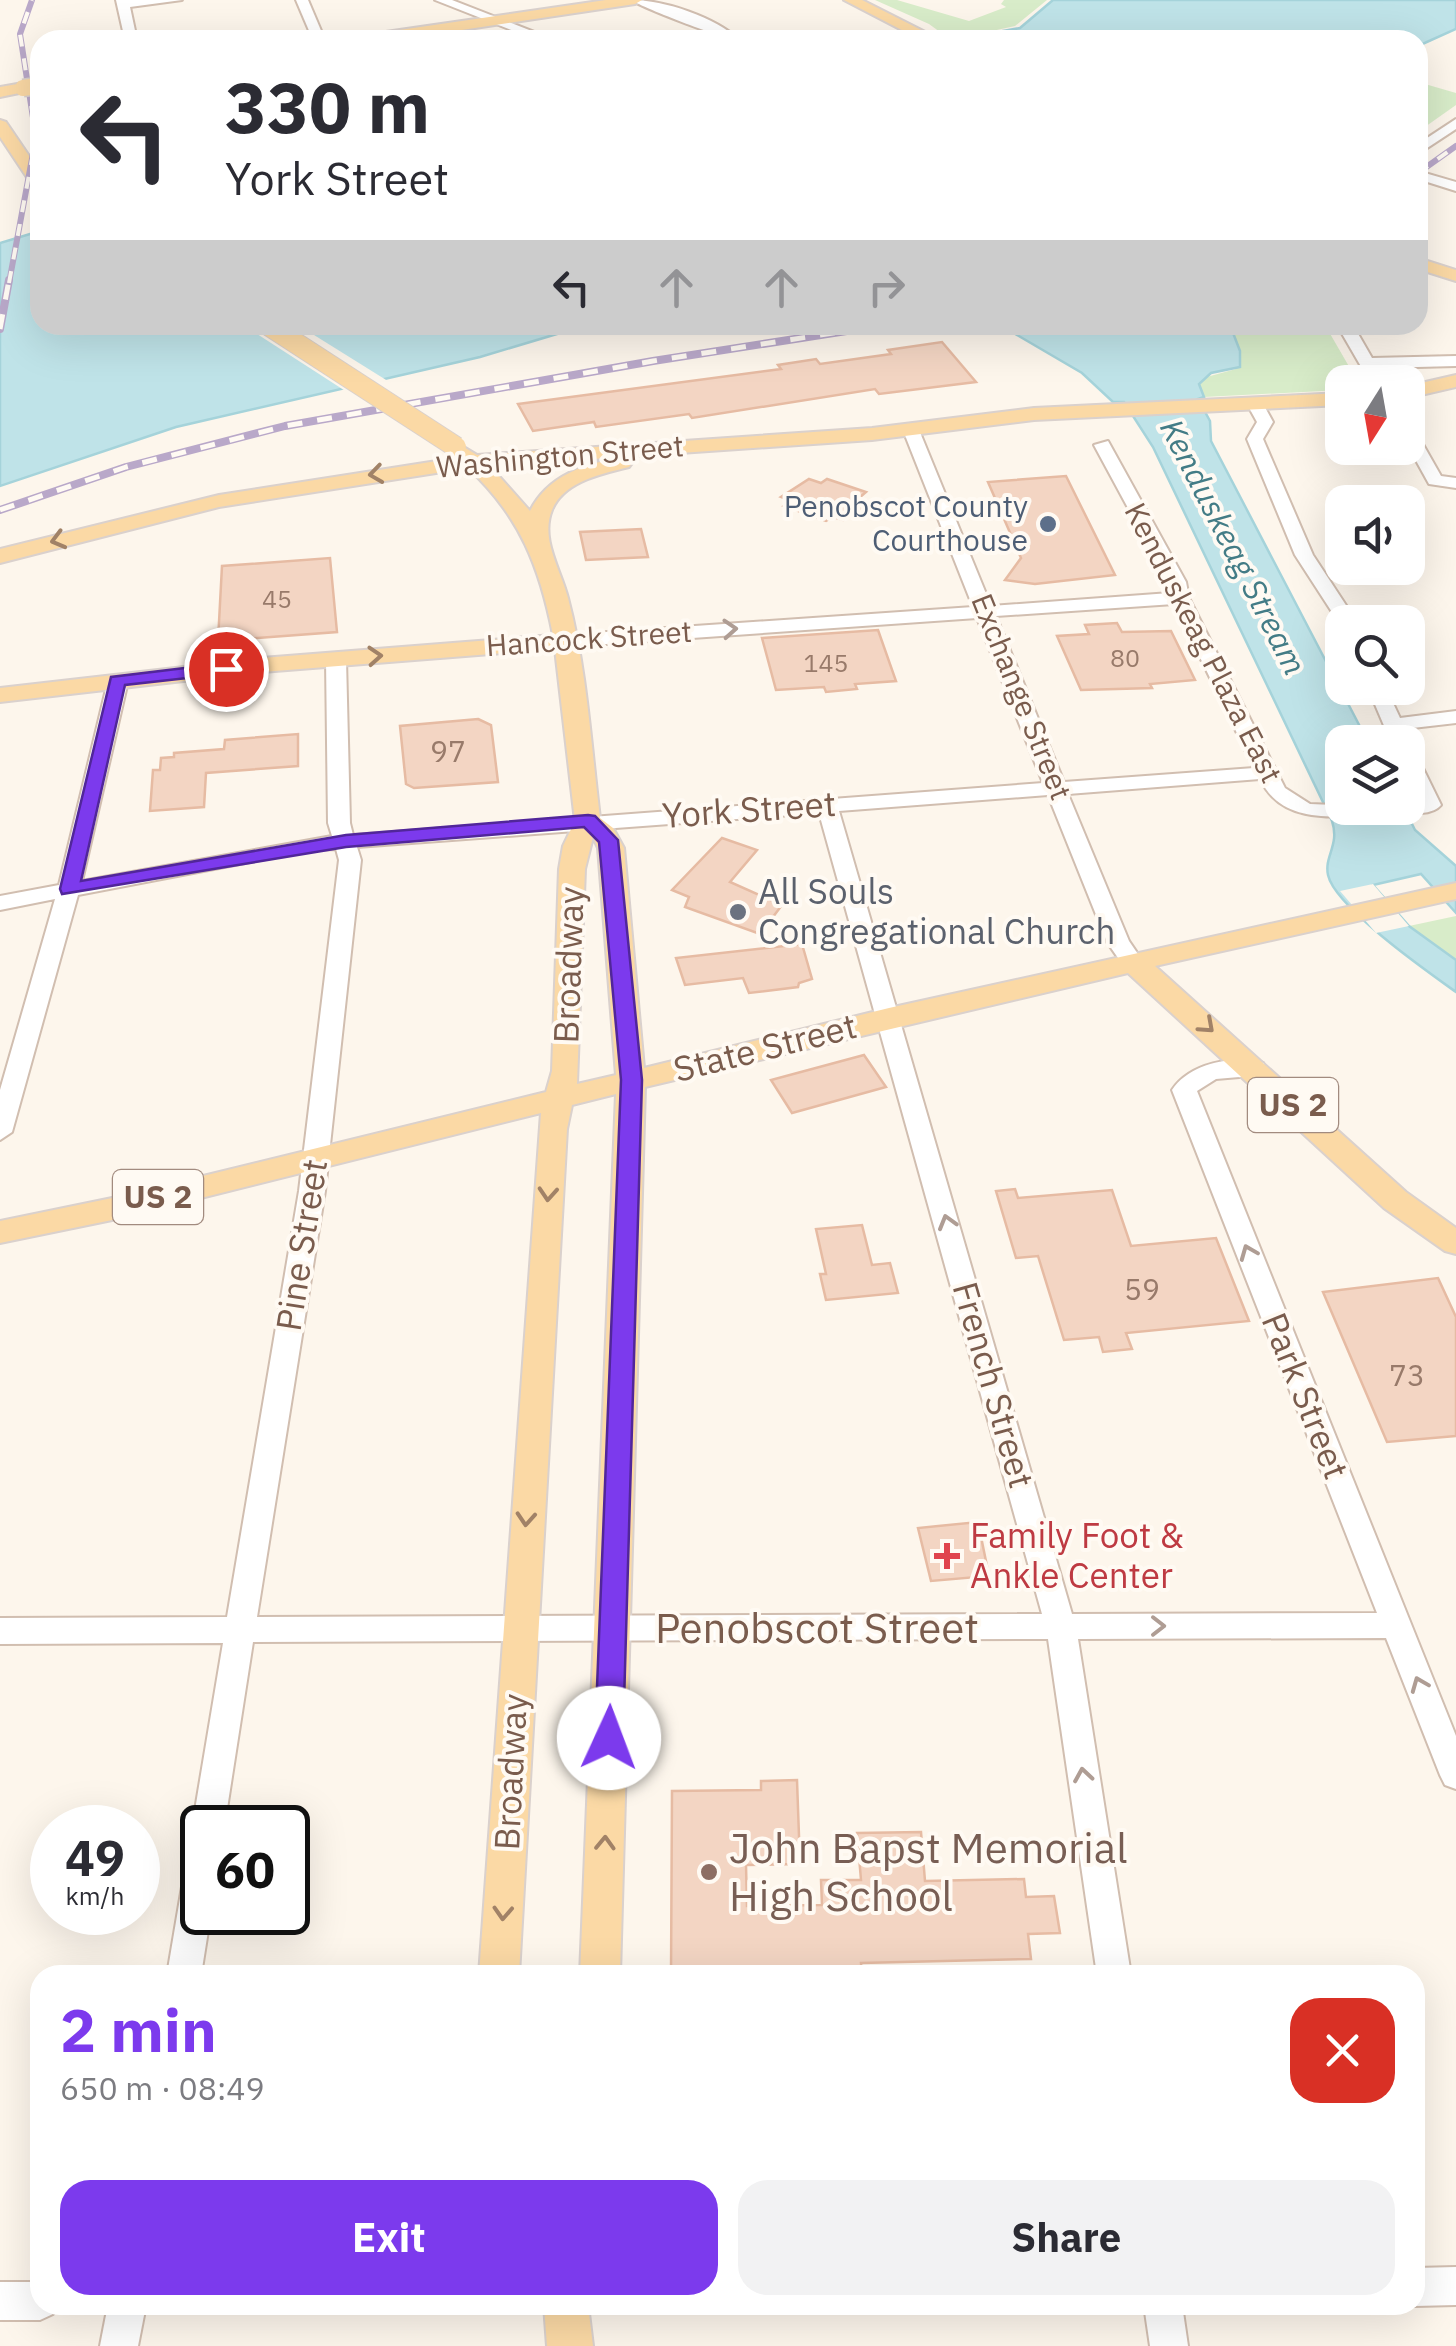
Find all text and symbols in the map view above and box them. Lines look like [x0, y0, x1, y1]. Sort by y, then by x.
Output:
text: 330 m [225, 61, 430, 152]
icon: left [60, 70, 190, 200]
text: York Street [225, 149, 449, 207]
icon: left [544, 260, 599, 315]
icon: ahead [649, 260, 704, 315]
icon: ahead [754, 260, 809, 315]
icon: right [859, 260, 914, 315]
north arrow [1325, 365, 1425, 465]
map controls [1325, 365, 1425, 825]
water label: Kenduskeag Stream [1151, 412, 1317, 682]
street label: Washington Street [435, 425, 685, 486]
one-way arrow [368, 463, 385, 484]
button: sound [1325, 485, 1425, 585]
place label: Penobscot County Courthouse [784, 486, 1028, 559]
street label: Kenduskeag Plaza East [1117, 496, 1292, 789]
marker: Penobscot County Courthouse [1037, 513, 1059, 535]
one-way arrow [50, 528, 68, 549]
house number: 45 [262, 582, 292, 615]
street label: Exchange Street [963, 588, 1081, 805]
button: search [1325, 605, 1425, 705]
street label: Hancock Street [485, 611, 693, 664]
one-way arrow [723, 618, 739, 640]
pin [184, 627, 269, 712]
house number: 80 [1110, 641, 1140, 674]
icon: arrive [199, 642, 254, 697]
one-way arrow [368, 645, 384, 667]
house number: 145 [803, 646, 849, 679]
button: layers [1325, 725, 1425, 825]
house number: 97 [430, 731, 466, 770]
street label: York Street [660, 780, 837, 838]
place label: All Souls Congregational Church [758, 868, 1115, 954]
street label: Broadway [542, 886, 594, 1044]
marker: All Souls Congregational Church [727, 901, 749, 923]
street label: State Street [669, 1002, 861, 1092]
one-way arrow [1195, 1014, 1214, 1032]
road number: US 2 [1248, 1078, 1338, 1132]
street label: Pine Street [265, 1156, 337, 1334]
road number: US 2 [113, 1170, 203, 1224]
one-way arrow [537, 1187, 559, 1203]
one-way arrow [938, 1214, 959, 1231]
one-way arrow [1239, 1244, 1259, 1262]
house number: 59 [1124, 1269, 1160, 1308]
street label: French Street [943, 1276, 1045, 1493]
street label: Park Street [1252, 1306, 1360, 1485]
house number: 73 [1389, 1355, 1425, 1394]
one-way arrow [516, 1511, 537, 1527]
place label: Family Foot & Ankle Center [970, 1512, 1184, 1598]
marker: Family Foot & Ankle Center [934, 1543, 960, 1569]
street label: Penobscot Street [655, 1600, 979, 1655]
one-way arrow [1152, 1615, 1167, 1637]
one-way arrow [1411, 1677, 1431, 1695]
position arrow [557, 1686, 661, 1790]
street label: Broadway [483, 1693, 537, 1851]
one-way arrow [1074, 1767, 1095, 1783]
speed limit sign: 60 [180, 1805, 310, 1935]
place label: John Bapst Memorial High School [729, 1820, 1128, 1923]
text: 49 [65, 1825, 125, 1890]
one-way arrow [594, 1834, 615, 1850]
marker: John Bapst Memorial High School [698, 1861, 720, 1883]
text: km/h [66, 1879, 124, 1912]
one-way arrow [493, 1905, 514, 1921]
text: 2 min [60, 1990, 217, 2069]
button: close [1290, 1998, 1395, 2103]
text: 650 m · 08:49 [60, 2067, 265, 2109]
button: Exit [60, 2180, 718, 2295]
button: Share [738, 2180, 1395, 2295]

